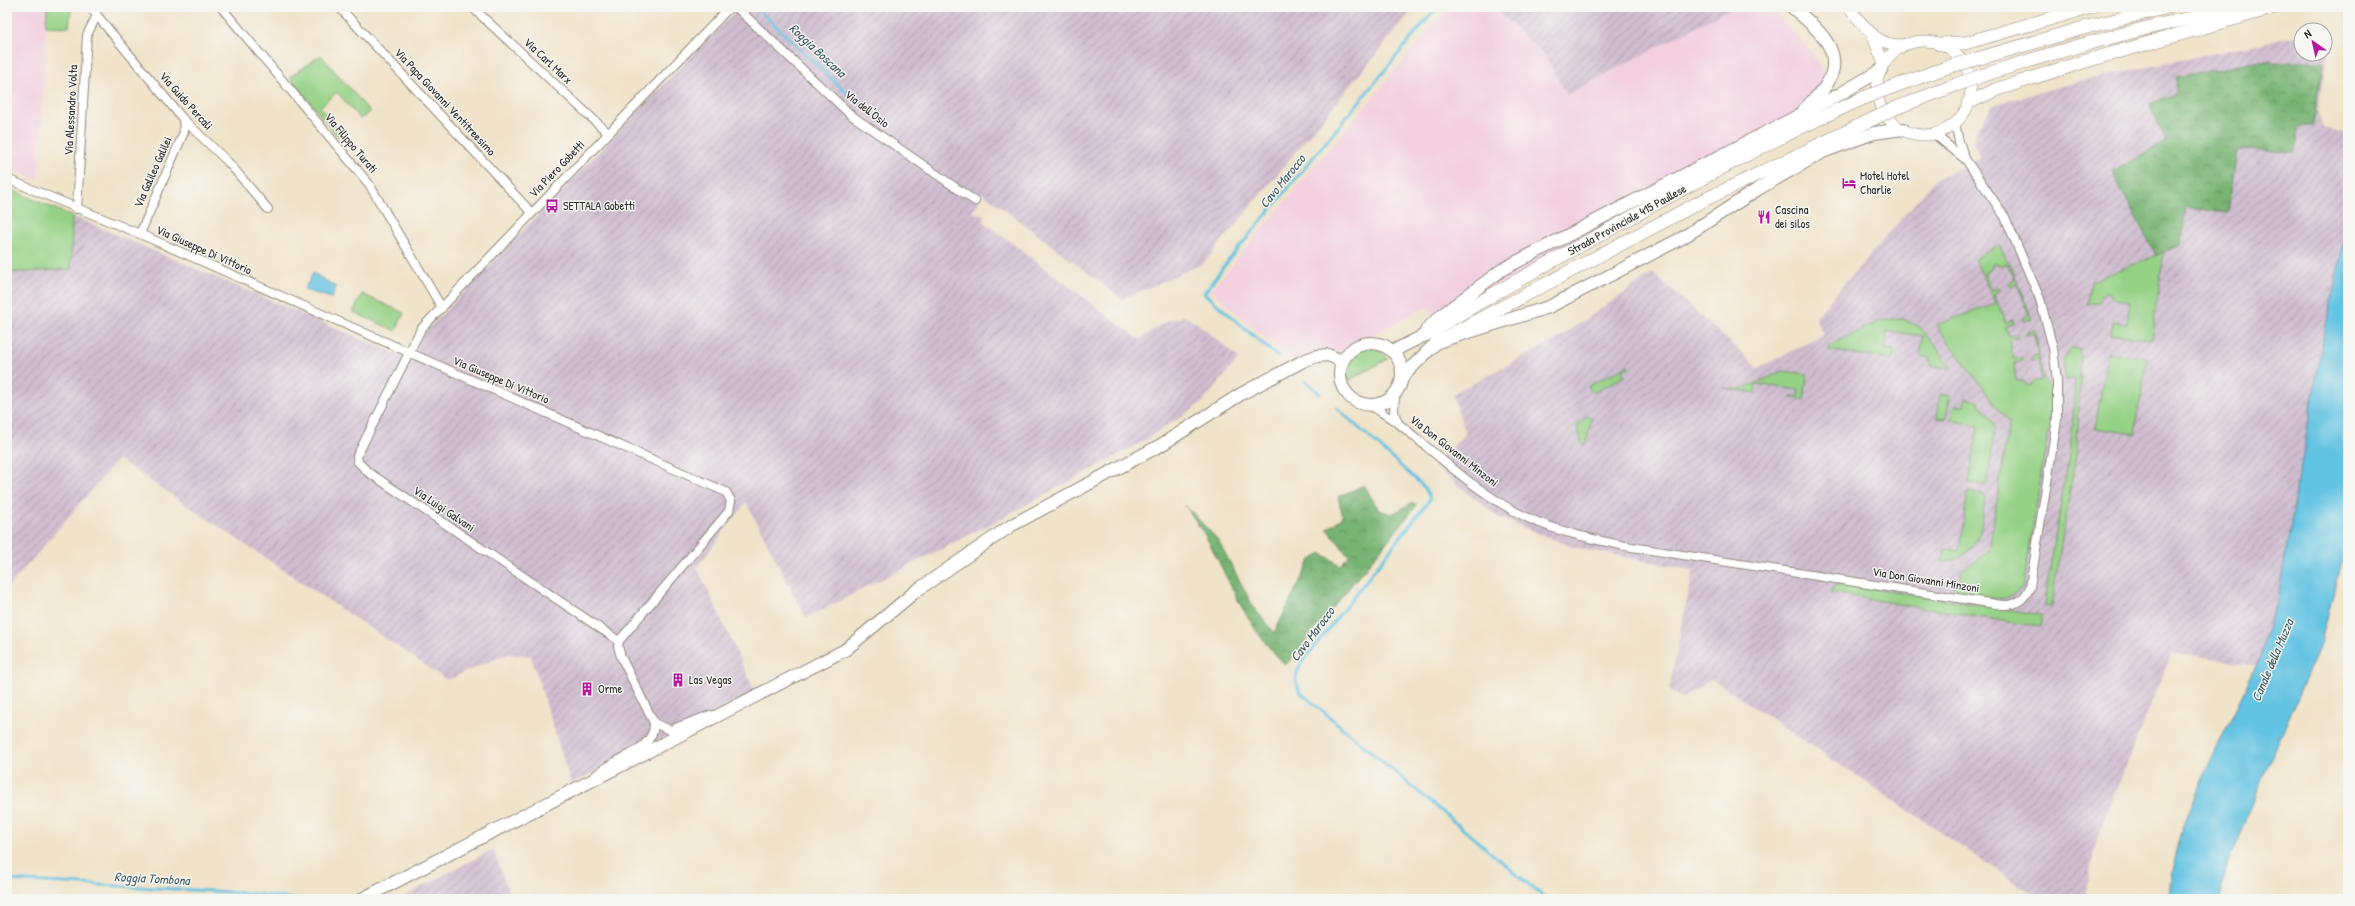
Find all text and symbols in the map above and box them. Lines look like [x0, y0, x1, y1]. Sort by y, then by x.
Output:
water label: Roggia Boscana [785, 19, 852, 83]
north arrow [2293, 22, 2333, 62]
text: N [2301, 26, 2314, 41]
street label: Via Carl Marx [520, 34, 576, 88]
street label: Via Papa Giovanni Ventitreesimo [391, 44, 500, 159]
street label: Via Alessandro Volta [60, 64, 81, 156]
street label: Via Guido Percali [156, 68, 217, 133]
street label: Via dell'Osio [841, 86, 893, 132]
street label: Via Filippo Turati [321, 109, 382, 177]
street label: Via Galileo Galilei [129, 134, 176, 210]
street label: Via Piero Gobetti [525, 136, 588, 201]
water label: Cavo Marocco [1255, 149, 1310, 212]
place label: Motel Hotel Charlie [1860, 167, 1910, 198]
hotel icon: Motel Hotel Charlie [1841, 175, 1857, 191]
street label: Strada Provinciale 415 Paullese [1564, 180, 1689, 259]
place label: SETTALA Gobetti [563, 197, 635, 214]
bus stop icon: SETTALA Gobetti [544, 198, 560, 214]
place label: Cascina dei silos [1775, 201, 1810, 232]
restaurant icon: Cascina dei silos [1756, 209, 1772, 225]
street label: Via Giuseppe Di Vittorio [154, 221, 255, 278]
street label: Via Giuseppe Di Vittorio [450, 352, 552, 408]
street label: Via Don Giovanni Minzoni [1407, 411, 1502, 491]
street label: Via Luigi Galvani [410, 482, 478, 535]
street label: Via Don Giovanni Minzoni [1871, 563, 1981, 596]
water label: Cavo Marocco [1286, 602, 1340, 665]
water label: Canale della Muzza [2247, 614, 2298, 704]
place label: Las Vegas [689, 671, 732, 688]
building icon: Las Vegas [670, 672, 686, 688]
place label: Orme [598, 680, 622, 697]
building icon: Orme [579, 681, 595, 697]
water label: Roggia Tombona [114, 867, 192, 890]

